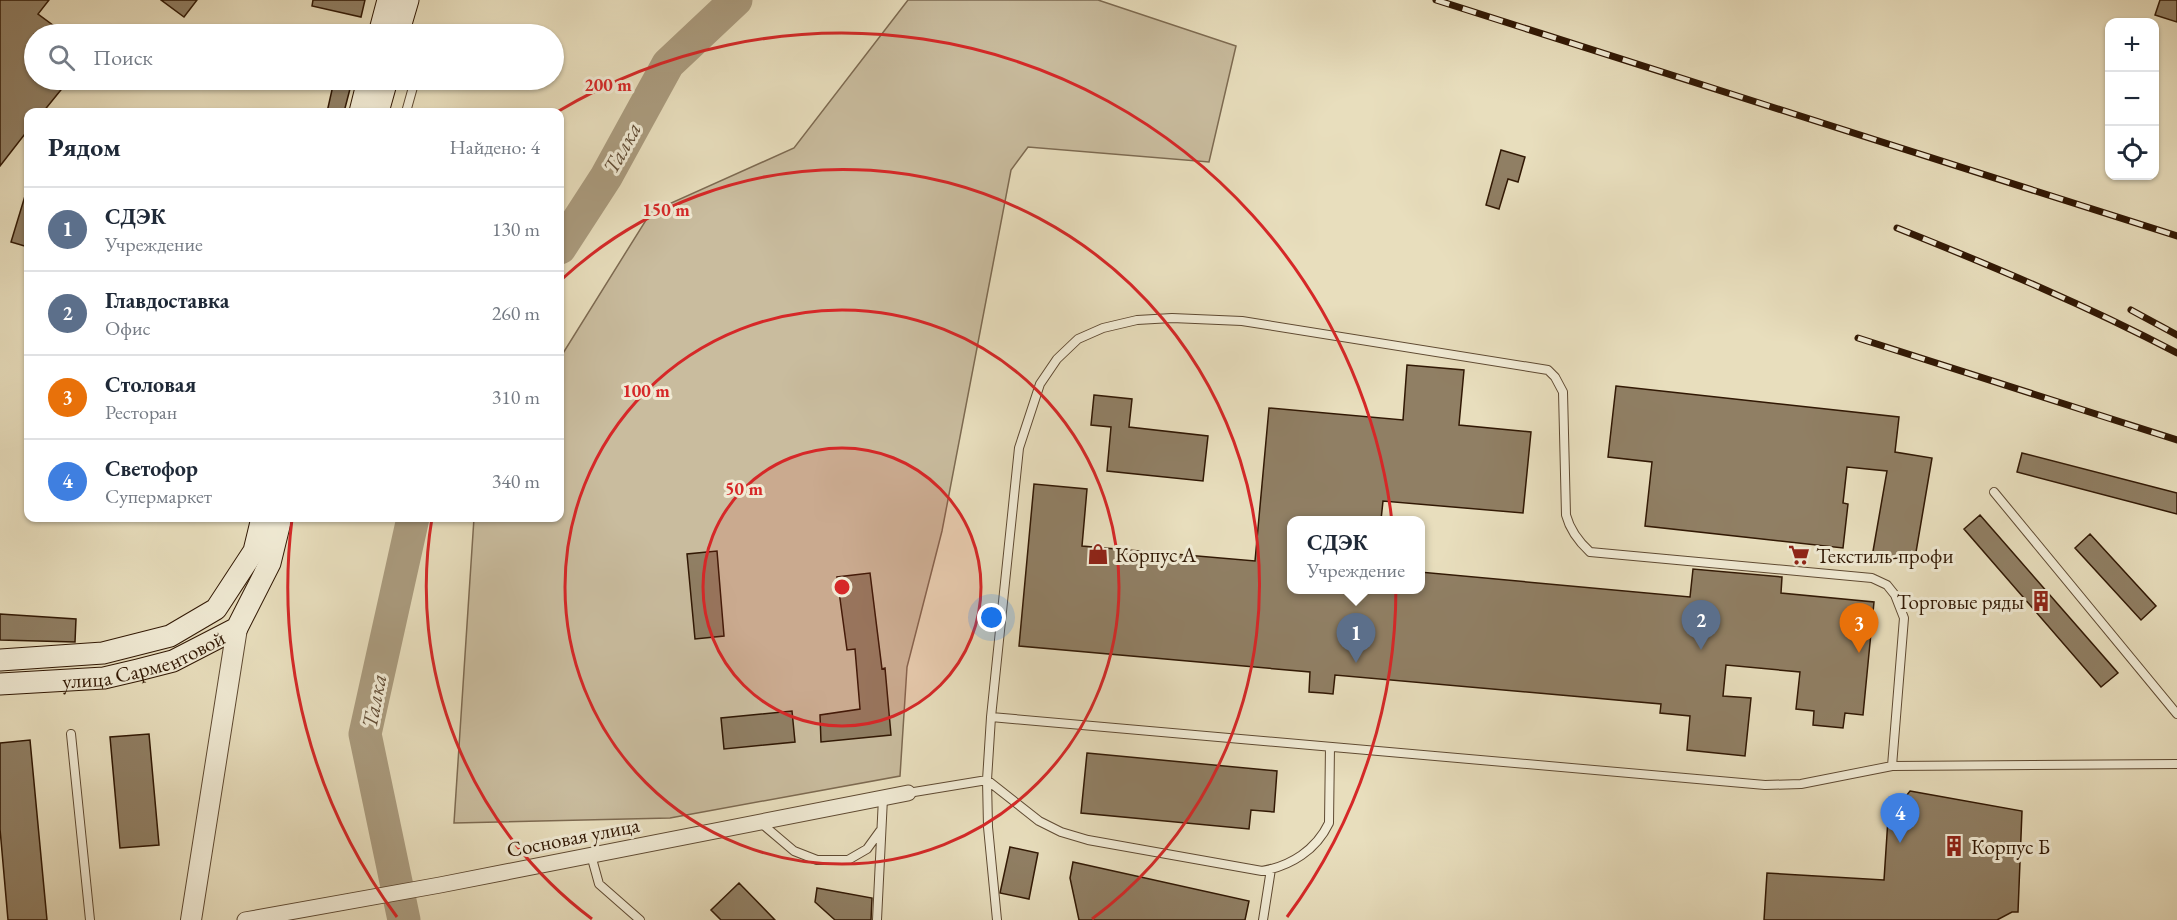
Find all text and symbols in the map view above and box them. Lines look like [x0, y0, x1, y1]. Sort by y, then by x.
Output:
map controls [2105, 18, 2159, 180]
button: + [2105, 18, 2159, 72]
search box [24, 24, 564, 90]
icon: search [45, 41, 78, 74]
text: Поиск [93, 43, 153, 72]
button: − [2105, 72, 2159, 126]
text: 200 m [584, 73, 632, 96]
water label: Талка [596, 117, 648, 179]
button: locate [2105, 126, 2159, 180]
text: Рядом [48, 130, 121, 164]
text: Найдено: 4 [449, 134, 540, 160]
text: 150 m [642, 198, 690, 221]
text: СДЭК [105, 202, 166, 231]
text: 1 [62, 216, 73, 242]
text: 130 m [492, 216, 540, 242]
text: Учреждение [105, 231, 203, 257]
text: Главдоставка [105, 286, 229, 315]
text: 2 [62, 300, 73, 326]
text: 260 m [492, 300, 540, 326]
text: Офис [105, 315, 151, 341]
text: Столовая [105, 370, 196, 399]
text: 100 m [622, 379, 670, 402]
text: 3 [62, 384, 73, 410]
text: 310 m [492, 384, 540, 410]
text: Ресторан [105, 399, 177, 425]
text: Светофор [105, 454, 198, 483]
text: 4 [62, 468, 73, 494]
text: 340 m [492, 468, 540, 494]
text: 50 m [725, 477, 763, 500]
text: Супермаркет [105, 483, 212, 509]
popup [1287, 516, 1425, 594]
text: СДЭК [1307, 528, 1368, 557]
place label: Корпус А [1115, 541, 1197, 568]
shop icon: Корпус А [1086, 542, 1110, 566]
place label: Текстиль-профи [1816, 542, 1954, 569]
supermarket icon: Текстиль-профи [1787, 543, 1811, 567]
text: Учреждение [1307, 557, 1405, 583]
centre of rings [832, 577, 852, 597]
place label: Торговые ряды [1897, 588, 2024, 615]
building icon: Торговые ряды [2029, 589, 2053, 613]
pin: 2 [1682, 600, 1720, 650]
your location [977, 603, 1006, 632]
pin: 3 [1840, 604, 1878, 653]
pin: 1 [1336, 614, 1376, 663]
street label: улица Сарментовой [62, 623, 229, 694]
water label: Талка [355, 672, 393, 730]
pin: 4 [1880, 794, 1920, 843]
street label: Сосновая улица [504, 811, 642, 863]
place label: Корпус Б [1971, 833, 2050, 860]
building icon: Корпус Б [1942, 834, 1966, 858]

